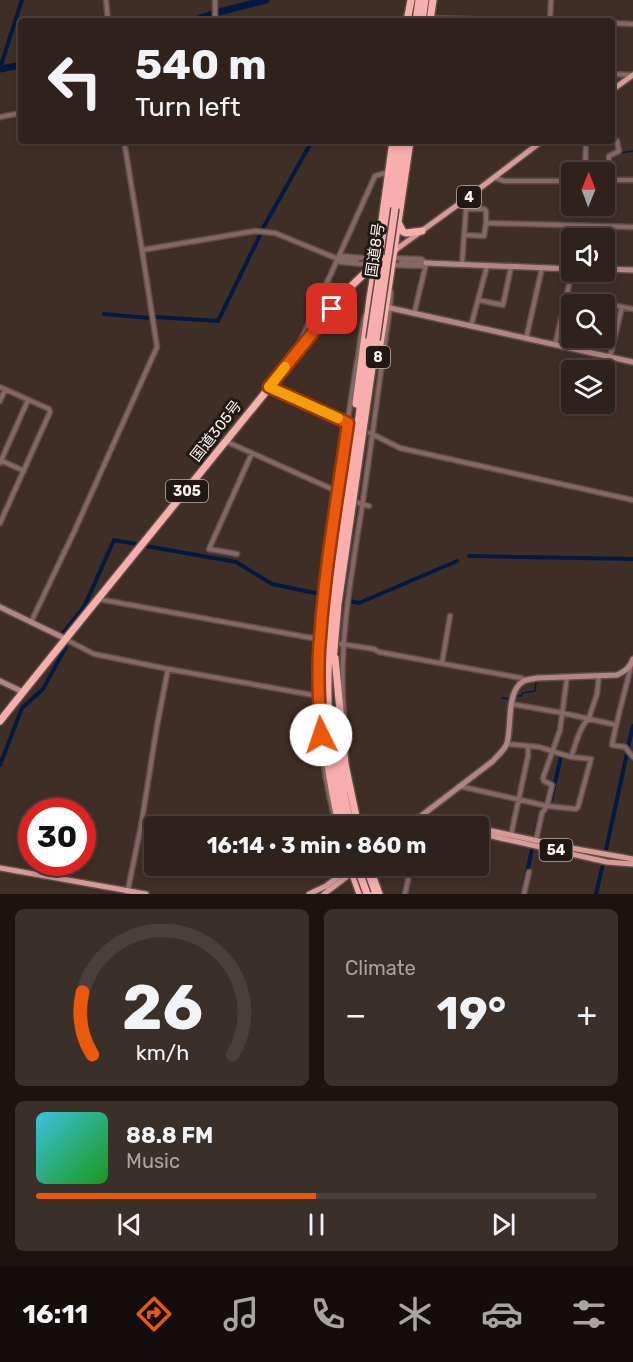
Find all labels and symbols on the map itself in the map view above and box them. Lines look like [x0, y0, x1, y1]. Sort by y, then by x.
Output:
north arrow [561, 162, 615, 216]
road number: 4 [457, 186, 481, 208]
street label: 国道8号 [362, 222, 388, 278]
pin [306, 283, 357, 334]
road number: 8 [366, 346, 390, 368]
street label: 国道305号 [187, 397, 245, 465]
road number: 305 [166, 480, 208, 502]
position arrow [289, 703, 353, 767]
speed limit sign: 30 [18, 798, 96, 876]
road number: 54 [540, 839, 572, 861]

